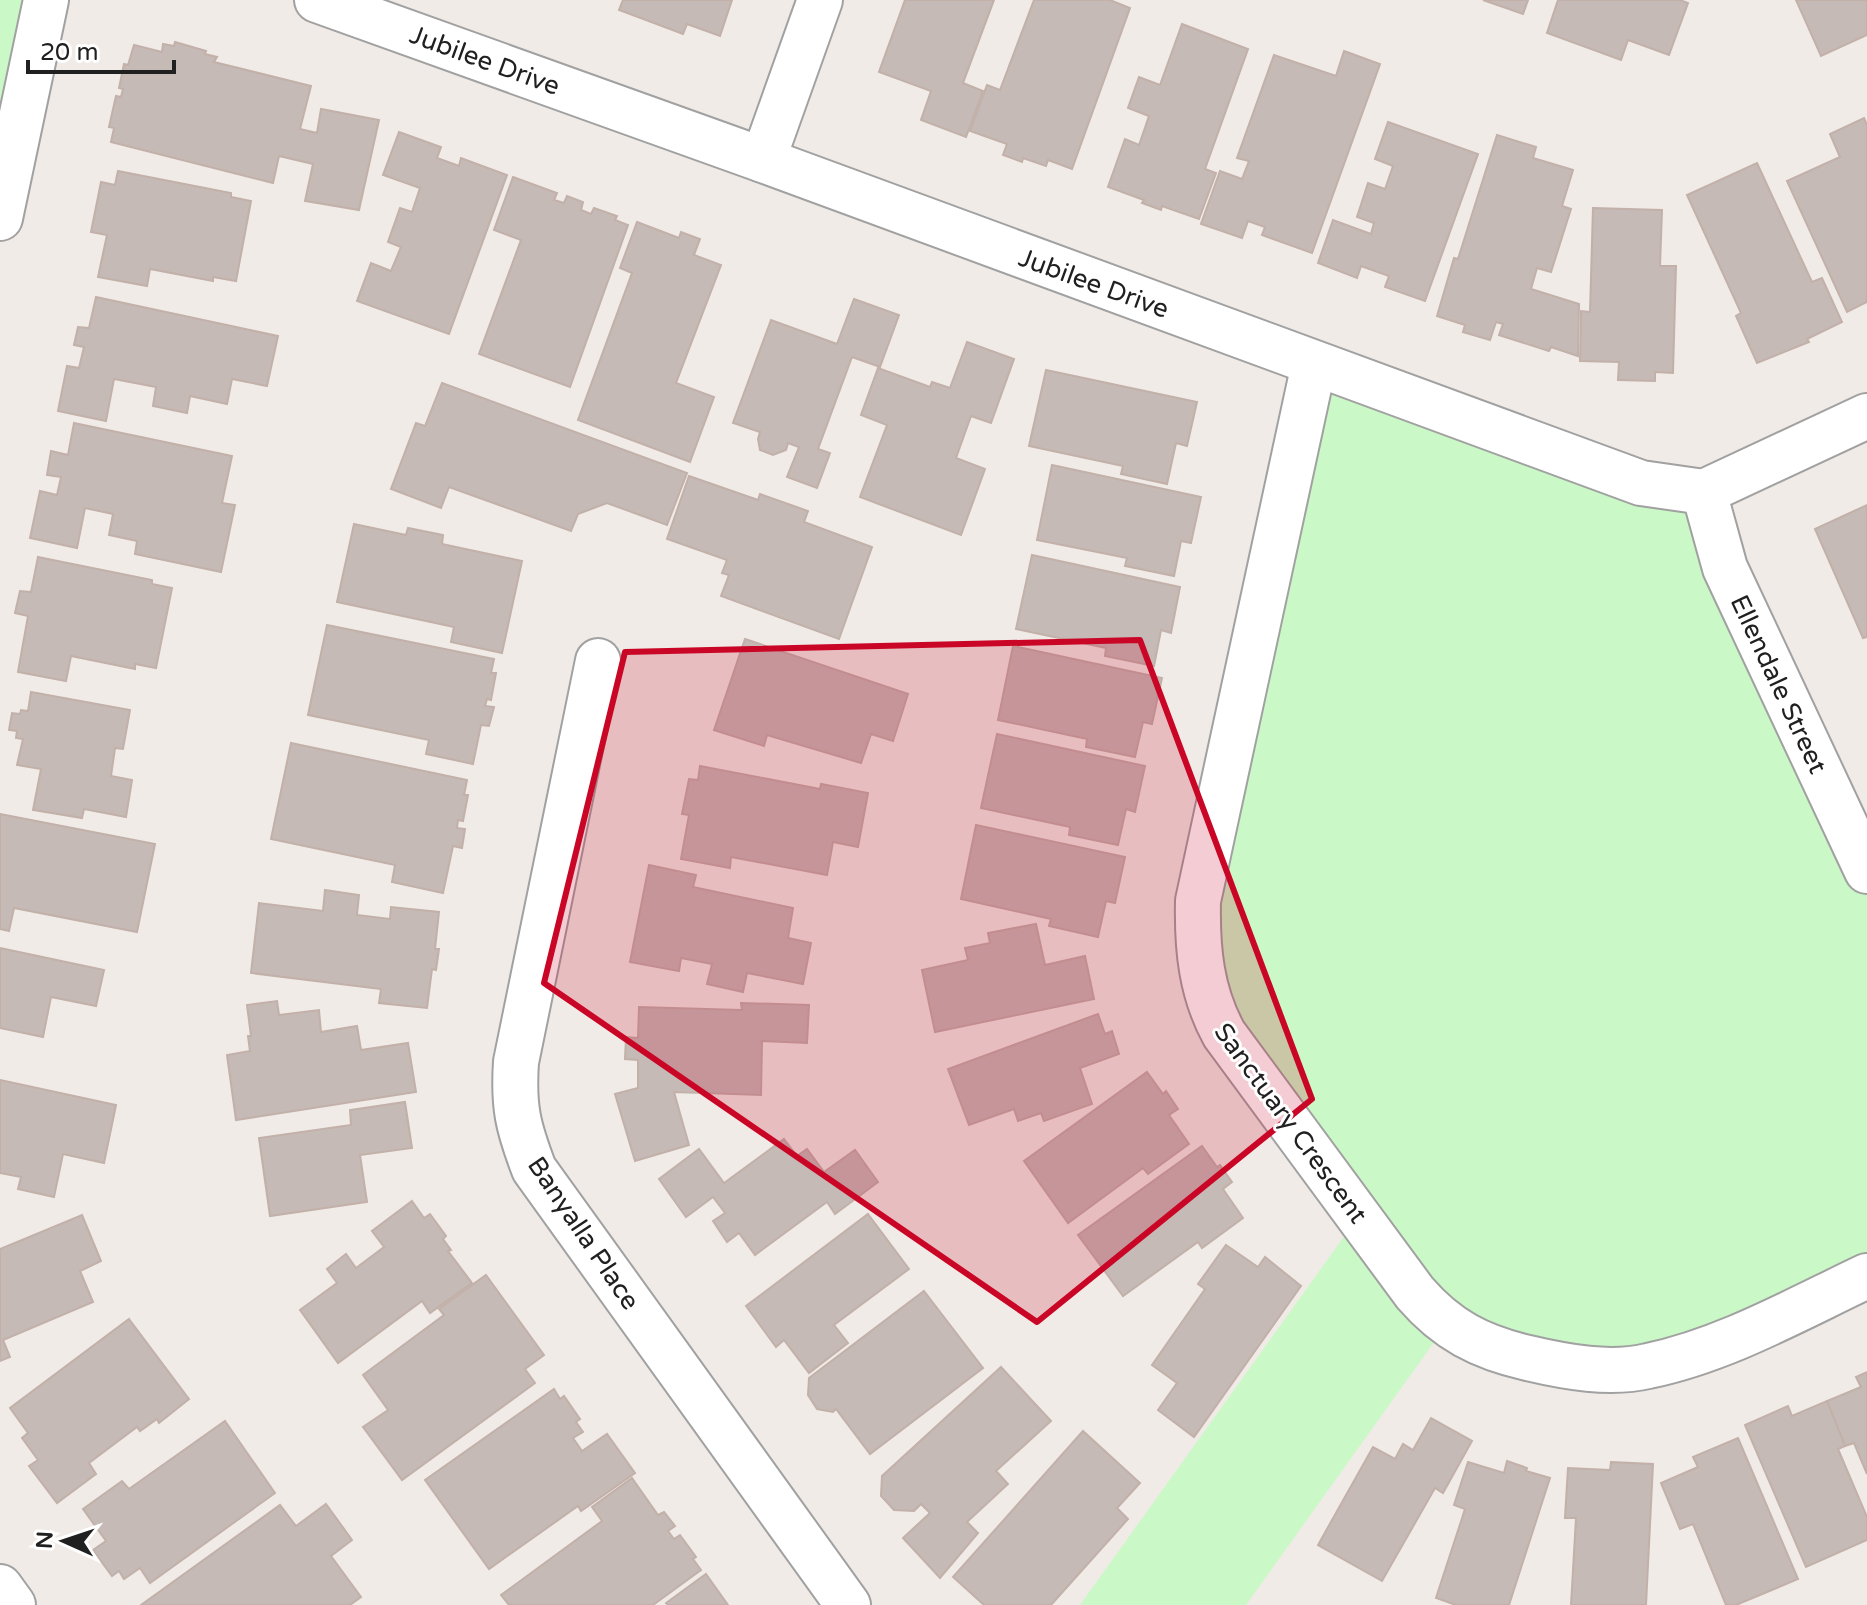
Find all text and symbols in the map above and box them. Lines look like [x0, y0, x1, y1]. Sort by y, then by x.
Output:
street label: Jubilee Drive [406, 19, 564, 102]
scale bar [28, 24, 174, 74]
text: 20 m [40, 38, 98, 67]
street label: Jubilee Drive [1015, 242, 1173, 325]
street label: Ellendale Street [1724, 590, 1833, 778]
street label: Sanctuary Crescent [1208, 1017, 1374, 1230]
street label: Banyalla Place [521, 1151, 646, 1316]
north arrow [24, 1501, 104, 1581]
text: N [32, 1531, 58, 1550]

